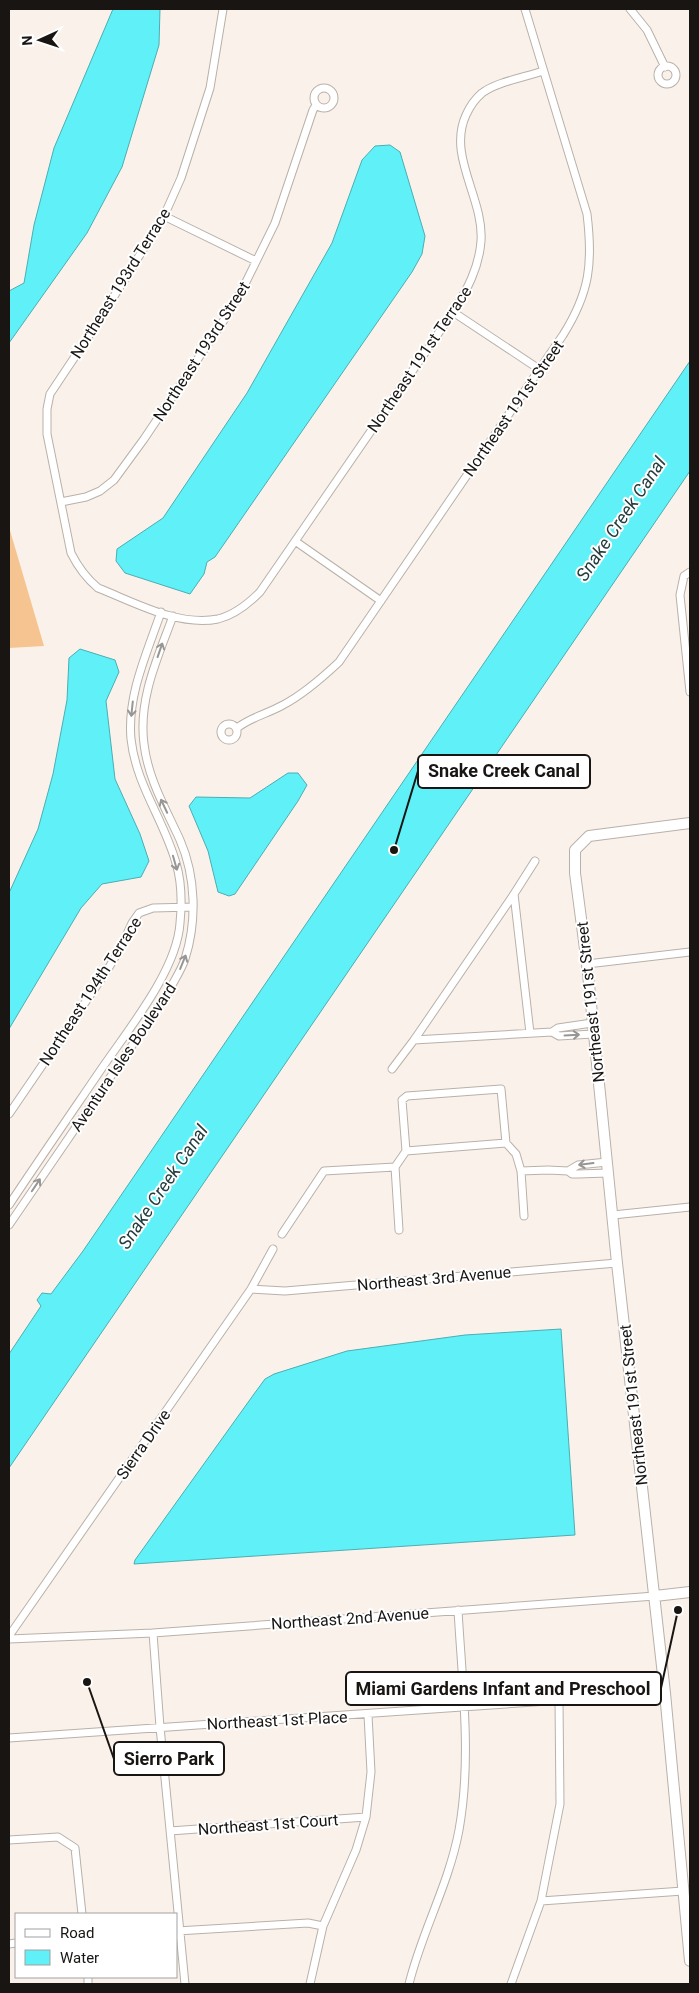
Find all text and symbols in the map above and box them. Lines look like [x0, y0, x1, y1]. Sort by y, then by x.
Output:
north arrow [15, 15, 65, 65]
text: N [19, 35, 35, 46]
street label: Northeast 193rd Terrace [66, 205, 174, 362]
street label: Northeast 193rd Street [149, 278, 254, 425]
street label: Northeast 191st Terrace [363, 282, 476, 436]
street label: Northeast 191st Street [459, 337, 568, 480]
water label: Snake Creek Canal [571, 452, 670, 585]
one-way arrow [156, 643, 165, 658]
one-way arrow [127, 700, 137, 716]
callout: Snake Creek Canal [418, 755, 590, 788]
text: Snake Creek Canal [428, 760, 580, 781]
one-way arrow [159, 799, 169, 814]
one-way arrow [171, 854, 181, 870]
street label: Northeast 194th Terrace [35, 914, 146, 1069]
street label: Northeast 191st Street [573, 921, 608, 1083]
one-way arrow [179, 955, 188, 970]
street label: Aventura Isles Boulevard [67, 979, 180, 1135]
one-way arrow [564, 1031, 580, 1040]
water label: Snake Creek Canal [113, 1120, 212, 1253]
one-way arrow [579, 1159, 595, 1169]
one-way arrow [31, 1178, 42, 1192]
street label: Northeast 3rd Avenue [356, 1262, 512, 1295]
street label: Northeast 191st Street [616, 1324, 651, 1486]
street label: Sierra Drive [112, 1406, 174, 1483]
street label: Northeast 2nd Avenue [270, 1604, 430, 1633]
callout: Miami Gardens Infant and Preschool [346, 1672, 661, 1705]
text: Miami Gardens Infant and Preschool [356, 1678, 650, 1699]
street label: Northeast 1st Place [206, 1707, 348, 1734]
callout: Sierro Park [114, 1742, 224, 1775]
text: Sierro Park [124, 1748, 215, 1769]
street label: Northeast 1st Court [197, 1810, 339, 1839]
legend [15, 1913, 178, 1978]
text: Road [60, 1924, 94, 1942]
text: Water [60, 1949, 99, 1967]

